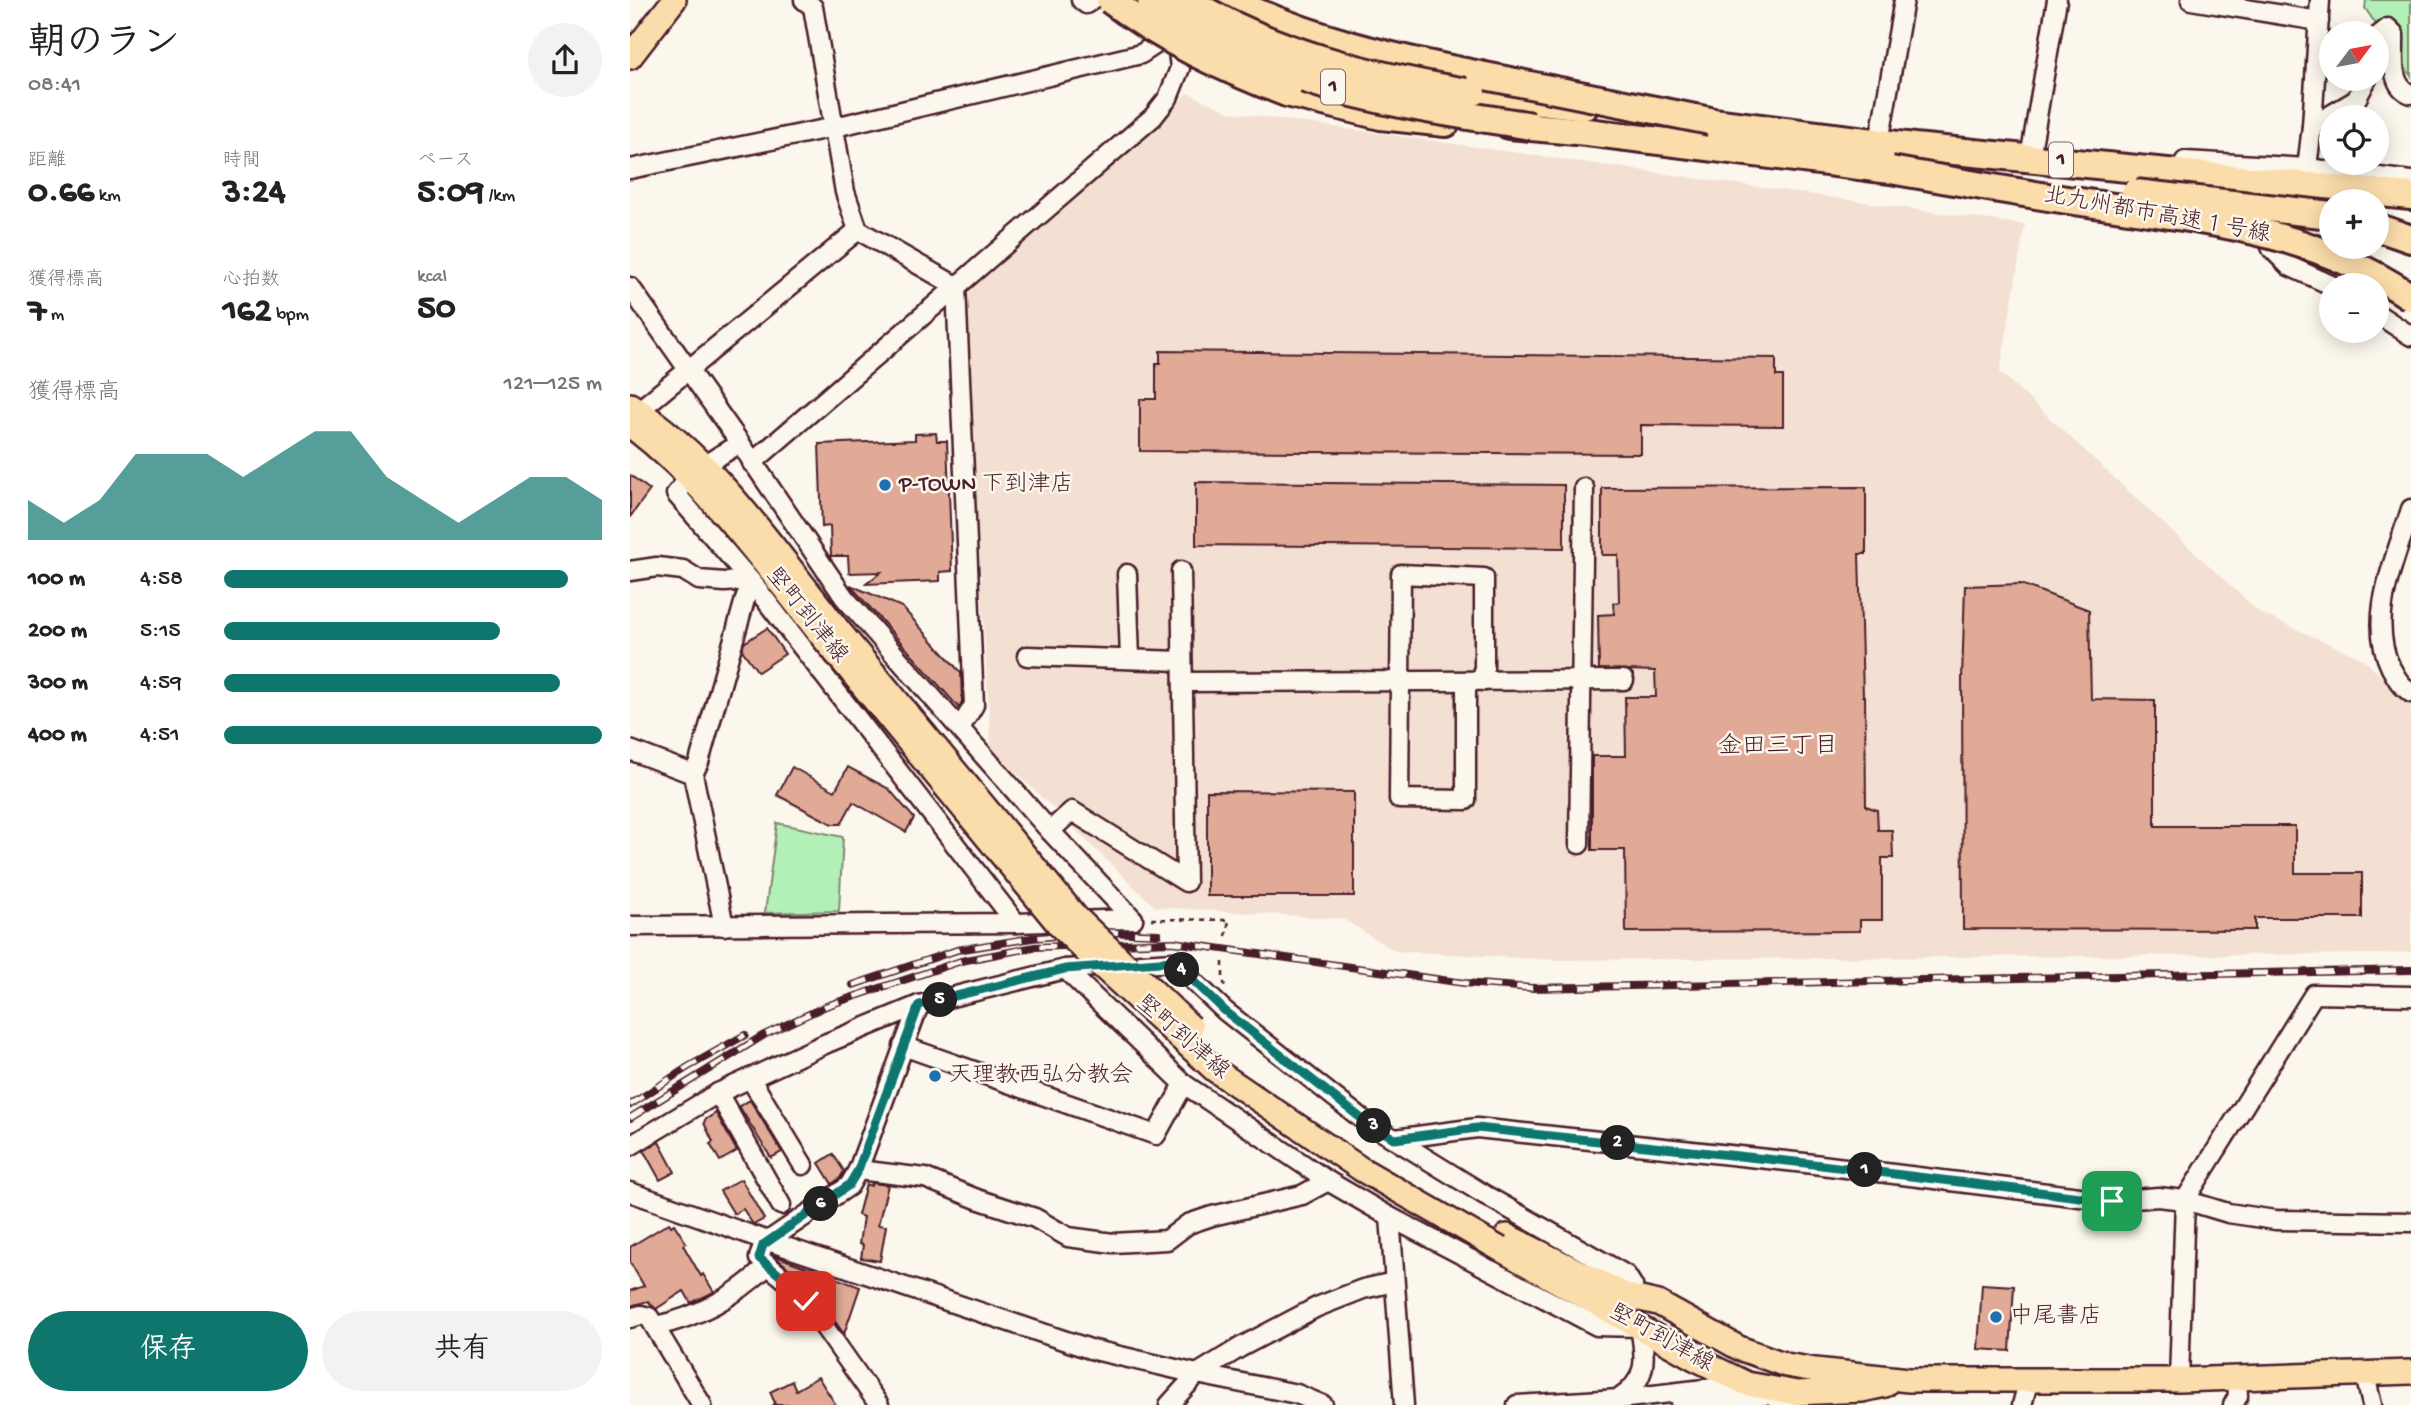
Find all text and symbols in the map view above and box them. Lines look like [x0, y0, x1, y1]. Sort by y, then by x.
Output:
north arrow [2319, 21, 2389, 91]
map controls [2319, 21, 2389, 343]
button: share [528, 23, 602, 97]
text: 朝のラン [28, 24, 180, 68]
road number: 1 [1321, 70, 1345, 104]
text: 08:41 [28, 72, 81, 99]
button: locate [2319, 105, 2389, 175]
road number: 1 [2049, 142, 2073, 178]
text: 距離 [28, 150, 66, 173]
text: 時間 [223, 150, 261, 173]
text: ペース [417, 150, 473, 173]
text: 0.66 [28, 173, 94, 214]
text: 3:24 [223, 173, 286, 214]
text: 5:09 [417, 173, 484, 214]
street label: 北九州都市高速１号線 [2041, 182, 2273, 249]
text: km [94, 185, 121, 208]
text: /km [484, 185, 515, 208]
button: + [2319, 189, 2389, 259]
text: kcal [417, 266, 447, 289]
text: 獲得標高 [28, 269, 104, 292]
text: 心拍数 [223, 269, 280, 292]
button: − [2319, 273, 2389, 343]
text: 50 [417, 289, 456, 330]
text: 7 [28, 292, 46, 333]
text: 162 [223, 292, 272, 333]
text: m [46, 304, 64, 327]
text: bpm [272, 304, 309, 327]
text: 121–125 m [504, 371, 602, 398]
text: 獲得標高 [28, 380, 120, 407]
place label: P-TOWN 下到津店 [898, 471, 1074, 499]
marker: P-TOWN 下到津店 [877, 477, 893, 493]
street label: 堅町到津線 [759, 562, 853, 669]
text: 100 m [28, 566, 85, 593]
text: 4:58 [140, 566, 183, 593]
text: 200 m [28, 618, 87, 645]
text: 5:15 [140, 618, 181, 645]
text: 300 m [28, 670, 88, 697]
text: 4:59 [140, 670, 182, 697]
text: 400 m [28, 722, 87, 749]
text: 4:51 [140, 722, 180, 749]
district label: 金田三丁目 [1718, 732, 1838, 762]
pin: 4 [1164, 953, 1200, 988]
text: 4 [1177, 958, 1186, 981]
pin: 5 [922, 982, 958, 1018]
text: 5 [935, 988, 945, 1011]
street label: 堅町到津線 [1130, 989, 1235, 1086]
place label: 天理教西弘分教会 [949, 1061, 1133, 1090]
marker: 天理教西弘分教会 [927, 1068, 943, 1084]
pin: 3 [1356, 1108, 1392, 1144]
text: 3 [1369, 1114, 1378, 1137]
pin: 2 [1600, 1126, 1636, 1160]
text: 2 [1613, 1131, 1622, 1154]
pin: 1 [1848, 1152, 1882, 1188]
text: 1 [1861, 1158, 1868, 1181]
pin [2082, 1171, 2142, 1231]
icon: arrive [2093, 1182, 2131, 1220]
pin: 6 [804, 1186, 838, 1222]
text: 6 [816, 1192, 825, 1215]
pin [776, 1271, 836, 1331]
icon: check [787, 1282, 825, 1320]
street label: 堅町到津線 [1604, 1298, 1718, 1379]
place label: 中尾書店 [2010, 1303, 2102, 1331]
marker: 中尾書店 [1988, 1309, 2004, 1325]
button: 保存 [28, 1311, 308, 1391]
button: 共有 [322, 1311, 602, 1391]

